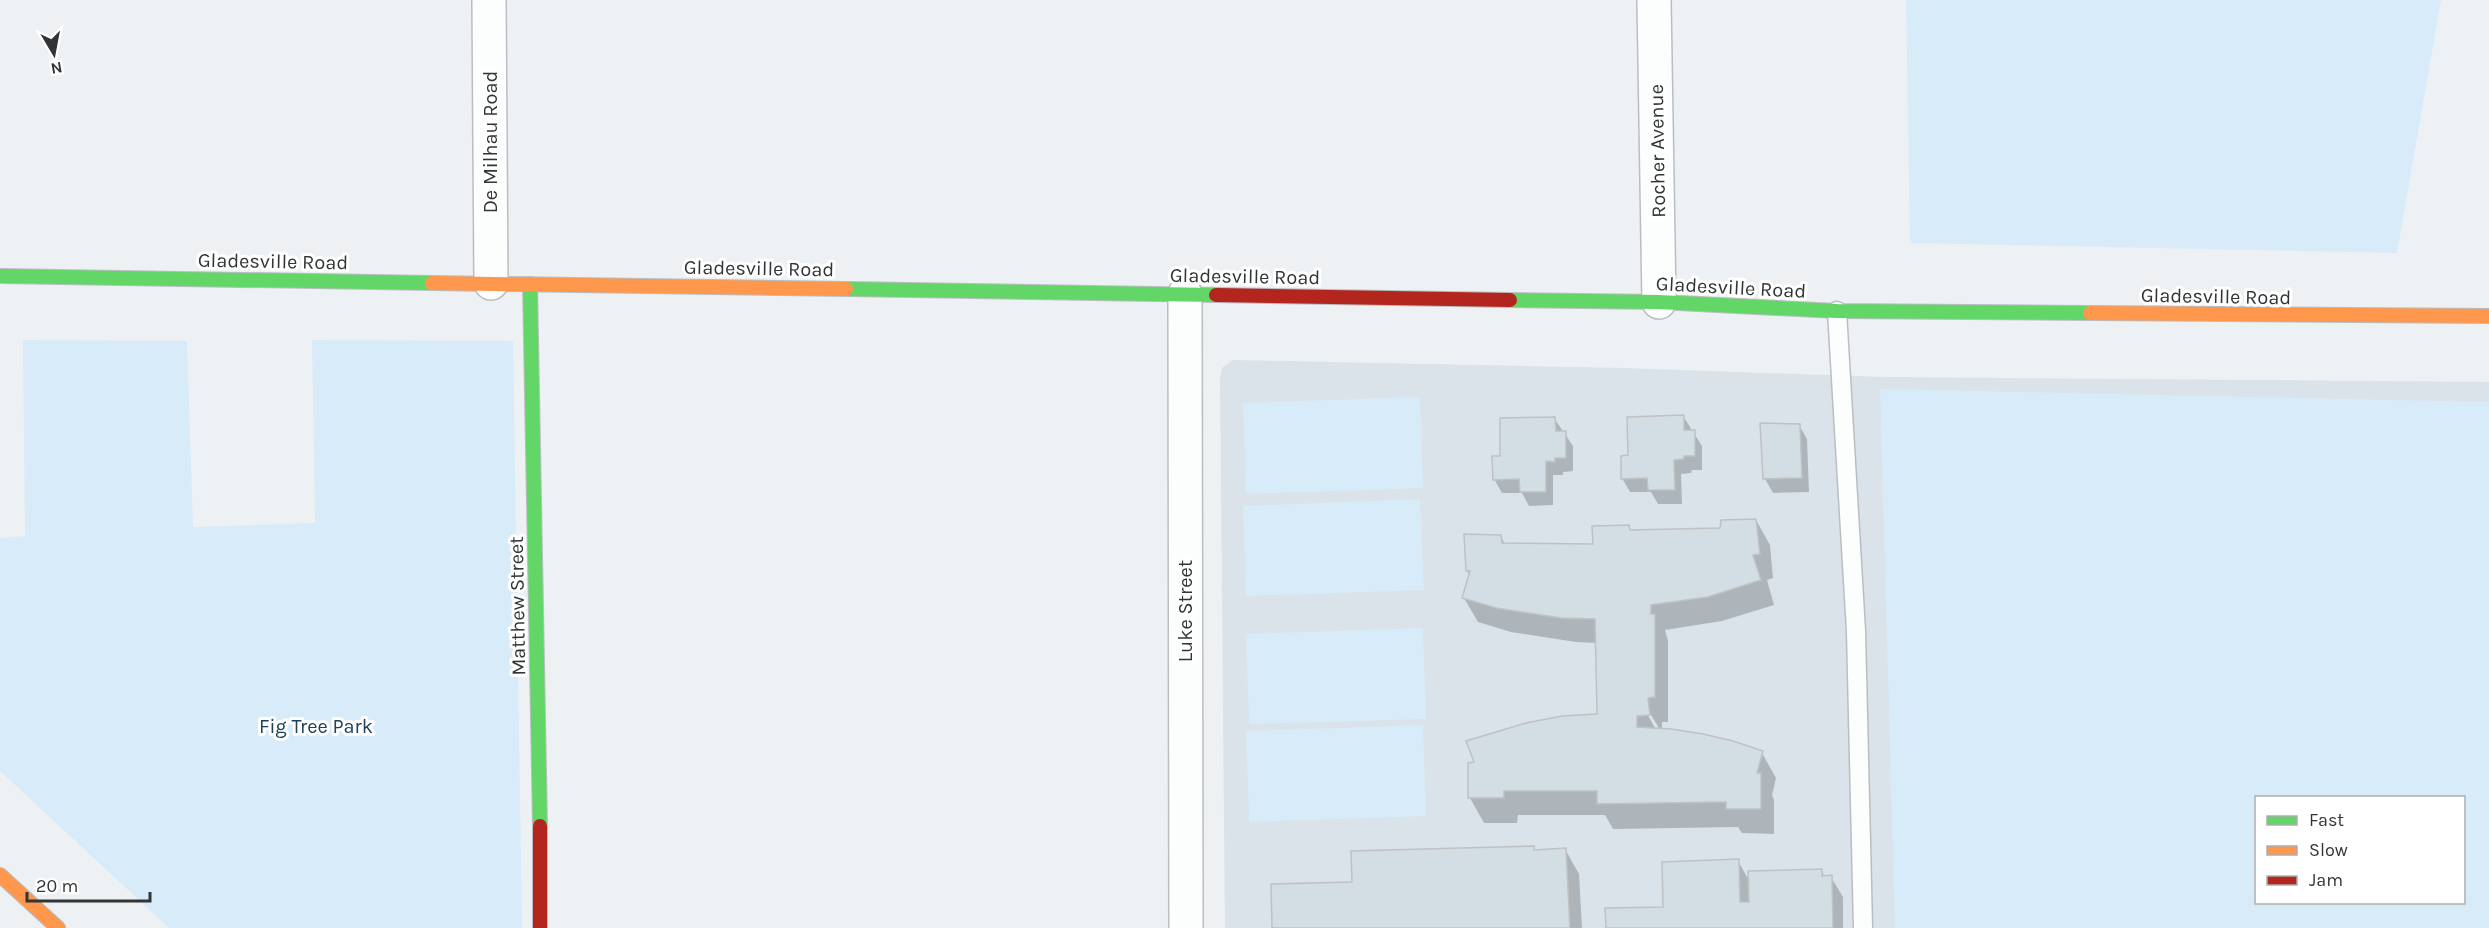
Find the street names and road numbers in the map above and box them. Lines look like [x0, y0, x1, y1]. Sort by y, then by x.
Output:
street label: De Milhau Road [479, 71, 502, 213]
street label: Rocher Avenue [1645, 84, 1670, 218]
street label: Gladesville Road [198, 249, 348, 274]
street label: Gladesville Road [684, 256, 834, 281]
street label: Gladesville Road [1170, 264, 1320, 289]
street label: Gladesville Road [1655, 272, 1807, 303]
street label: Gladesville Road [2141, 284, 2291, 309]
street label: Matthew Street [505, 536, 530, 676]
street label: Luke Street [1174, 559, 1197, 662]

